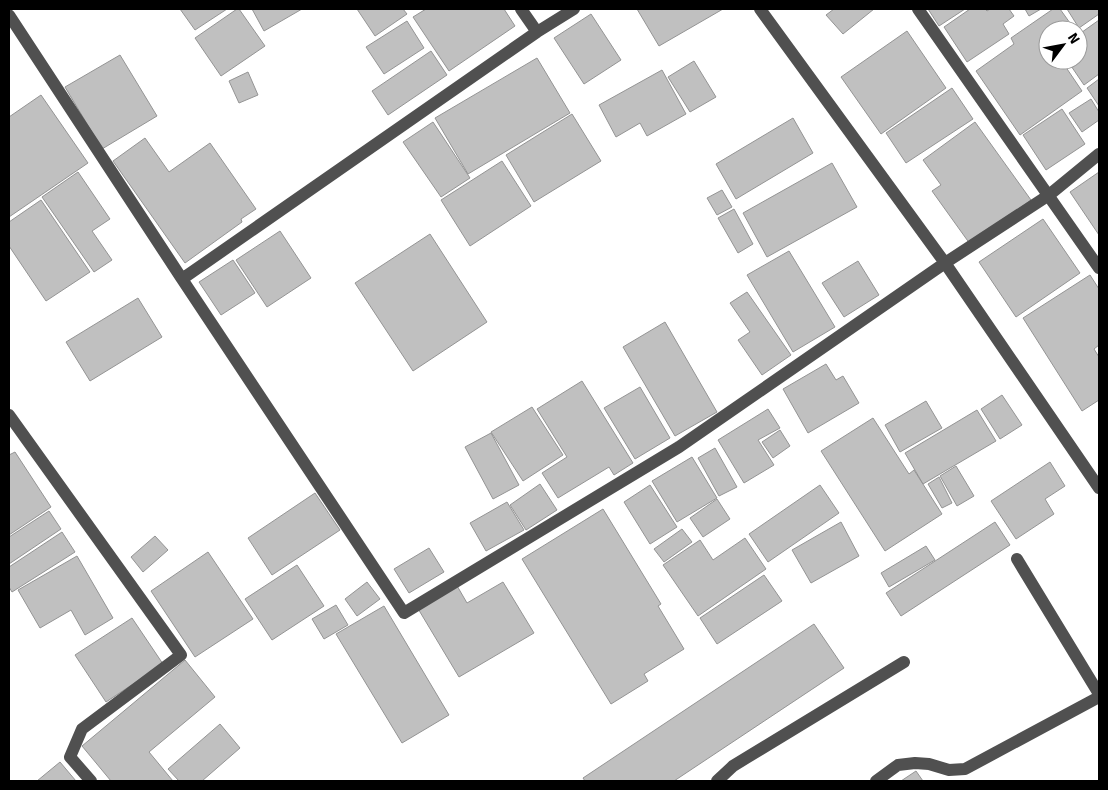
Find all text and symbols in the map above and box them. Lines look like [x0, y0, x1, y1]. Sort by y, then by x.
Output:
north arrow [1038, 20, 1088, 70]
text: N [1064, 30, 1083, 47]

